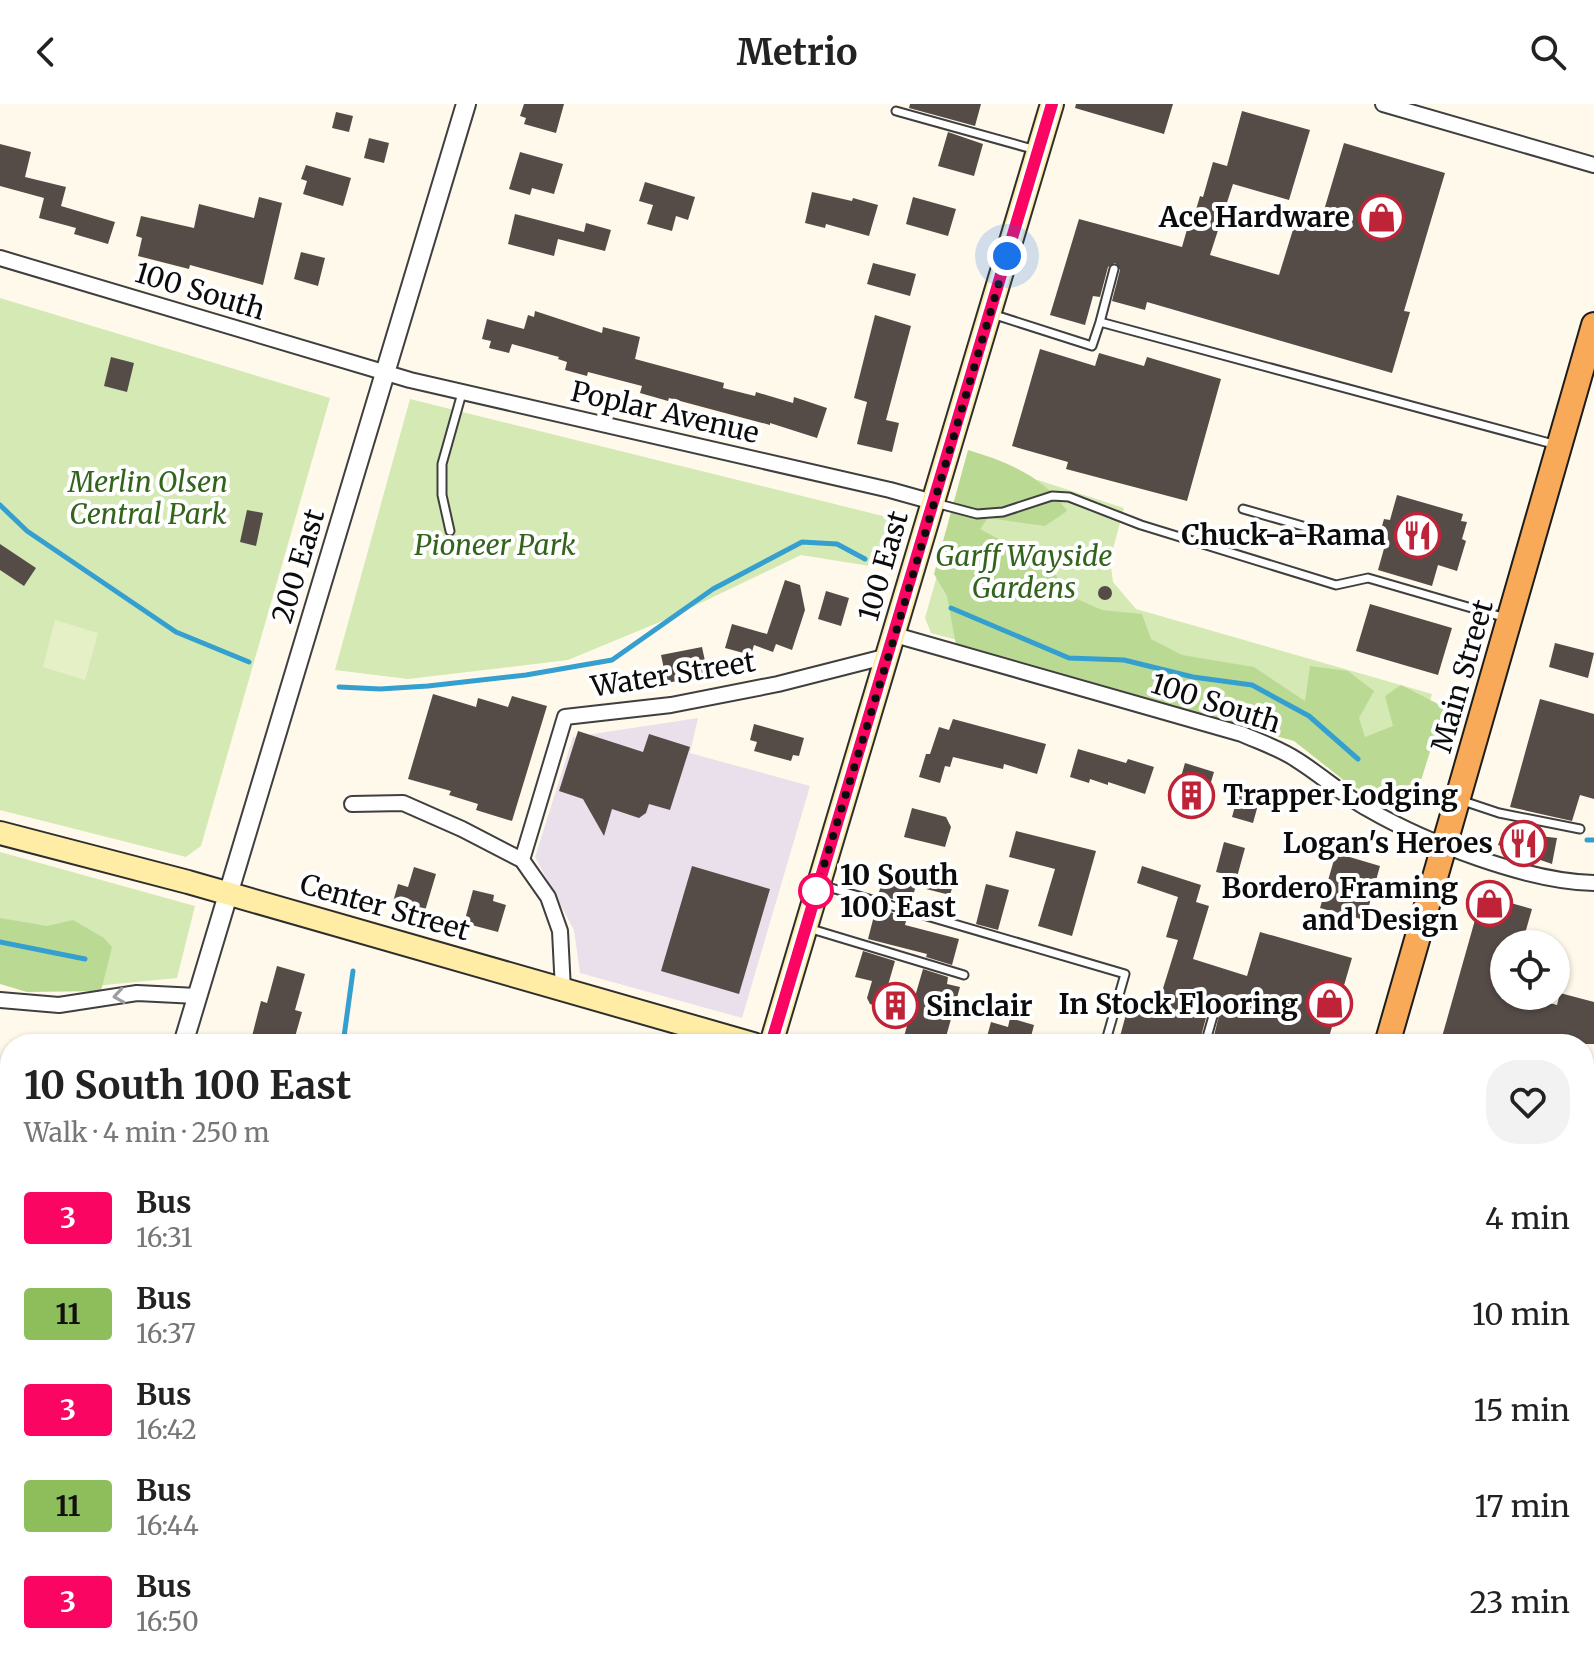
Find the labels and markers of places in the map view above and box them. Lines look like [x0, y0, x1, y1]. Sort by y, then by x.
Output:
shop icon: Ace Hardware [1357, 193, 1405, 241]
place label: Ace Hardware [1158, 199, 1350, 235]
restaurant icon: Chuck-a-Rama [1393, 511, 1441, 559]
place label: Chuck-a-Rama [1182, 517, 1386, 553]
building icon: Trapper Lodging [1168, 771, 1216, 819]
place label: Trapper Lodging [1223, 777, 1458, 813]
restaurant icon: Logan's Heroes [1500, 819, 1548, 867]
place label: Logan's Heroes [1283, 825, 1493, 861]
place label: 10 South 100 East [840, 857, 959, 925]
place label: Bordero Framing and Design [1221, 870, 1458, 938]
marker: 10 South 100 East [799, 874, 833, 908]
shop icon: Bordero Framing and Design [1465, 880, 1513, 928]
shop icon: In Stock Flooring [1305, 980, 1353, 1028]
building icon: Sinclair [871, 982, 919, 1030]
place label: In Stock Flooring [1059, 986, 1298, 1022]
place label: Sinclair [926, 988, 1032, 1024]

